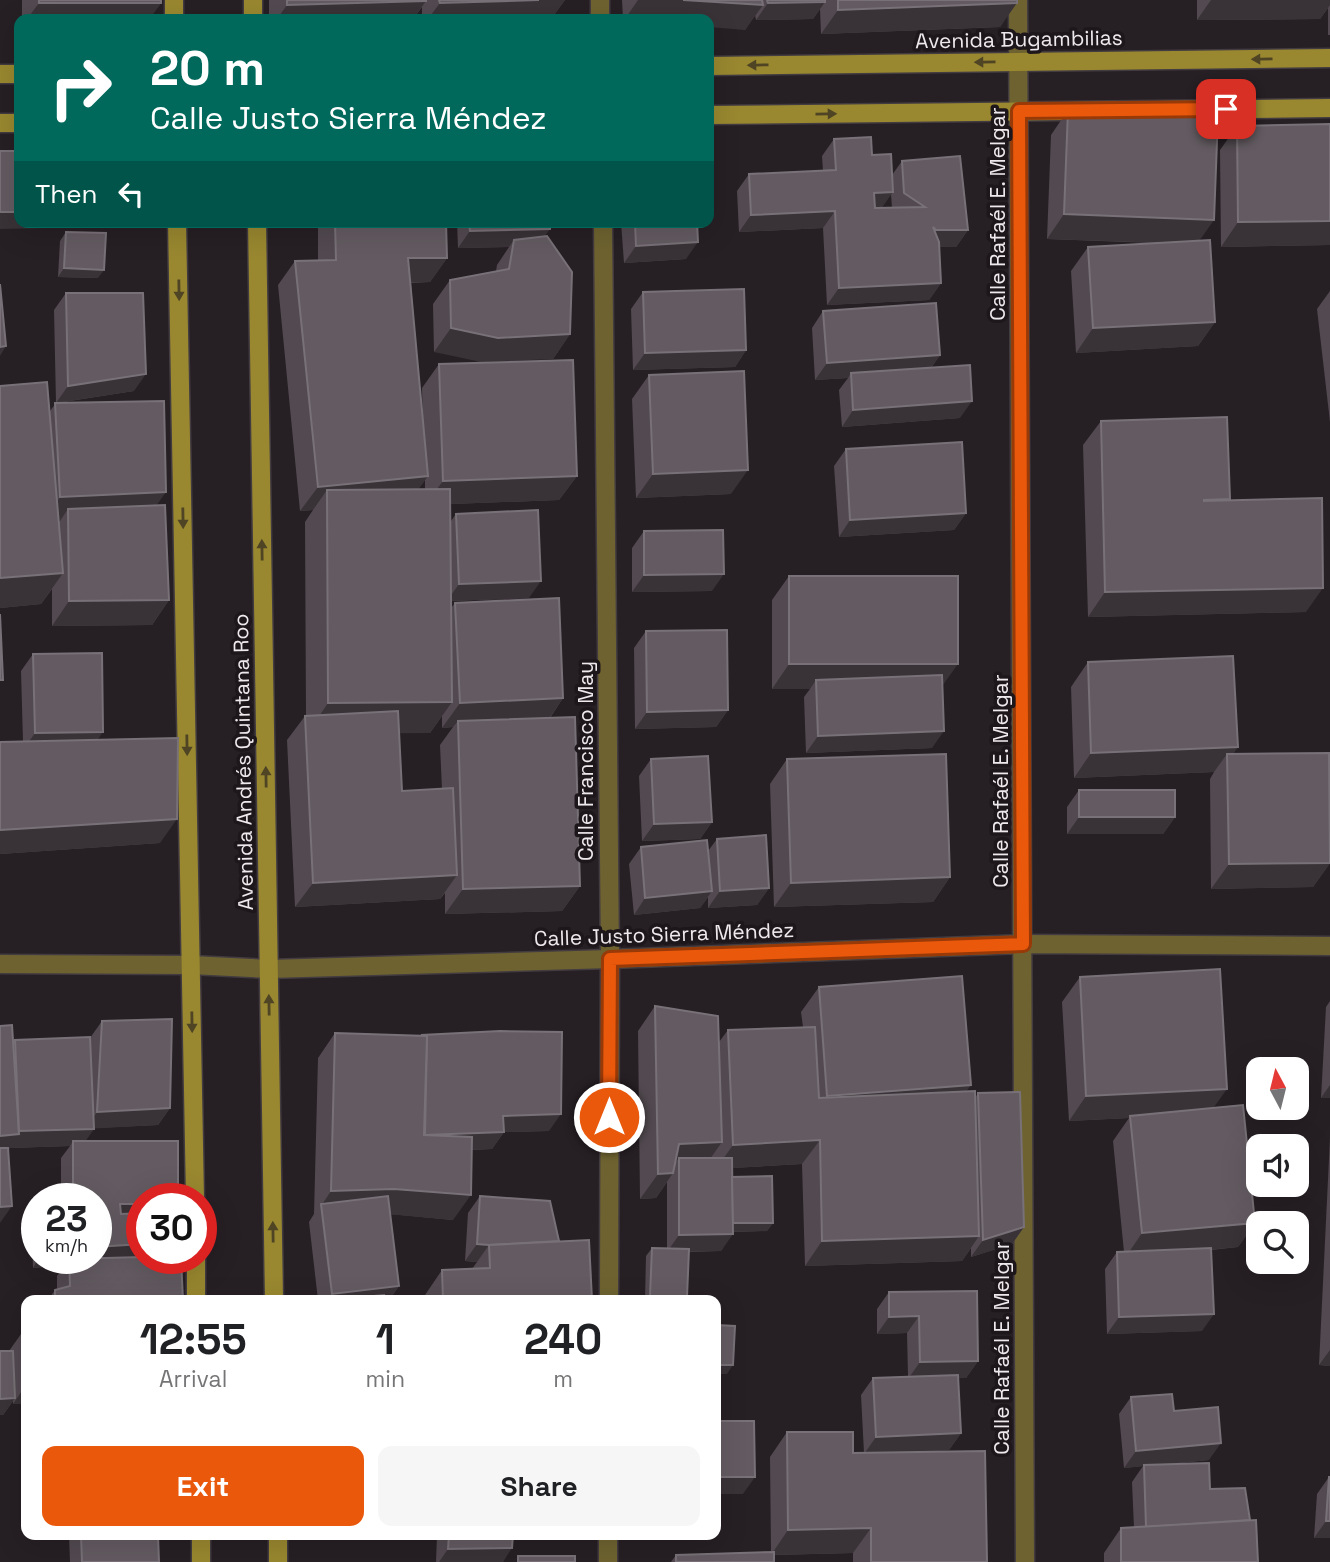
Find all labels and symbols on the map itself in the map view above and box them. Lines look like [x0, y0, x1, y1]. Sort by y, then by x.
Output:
street label: Avenida Bugambilias [915, 24, 1123, 54]
one-way arrow [1251, 53, 1273, 65]
one-way arrow [974, 56, 996, 68]
one-way arrow [747, 59, 769, 71]
pin [1196, 79, 1256, 139]
street label: Calle Rafaél E. Melgar [984, 107, 1011, 321]
one-way arrow [815, 108, 837, 120]
one-way arrow [173, 280, 184, 302]
one-way arrow [177, 507, 188, 529]
one-way arrow [256, 538, 268, 560]
street label: Avenida Andrés Quintana Roo [227, 613, 259, 911]
street label: Calle Francisco May [572, 661, 599, 861]
street label: Calle Rafaél E. Melgar [987, 674, 1014, 888]
one-way arrow [181, 735, 193, 757]
one-way arrow [260, 766, 271, 788]
street label: Calle Justo Sierra Méndez [533, 916, 795, 952]
one-way arrow [263, 993, 275, 1015]
one-way arrow [186, 1011, 197, 1033]
north arrow [1246, 1057, 1309, 1120]
position arrow [572, 1080, 646, 1154]
speed limit sign: 30 [126, 1183, 217, 1274]
one-way arrow [267, 1221, 279, 1243]
street label: Calle Rafaél E. Melgar [988, 1241, 1015, 1455]

